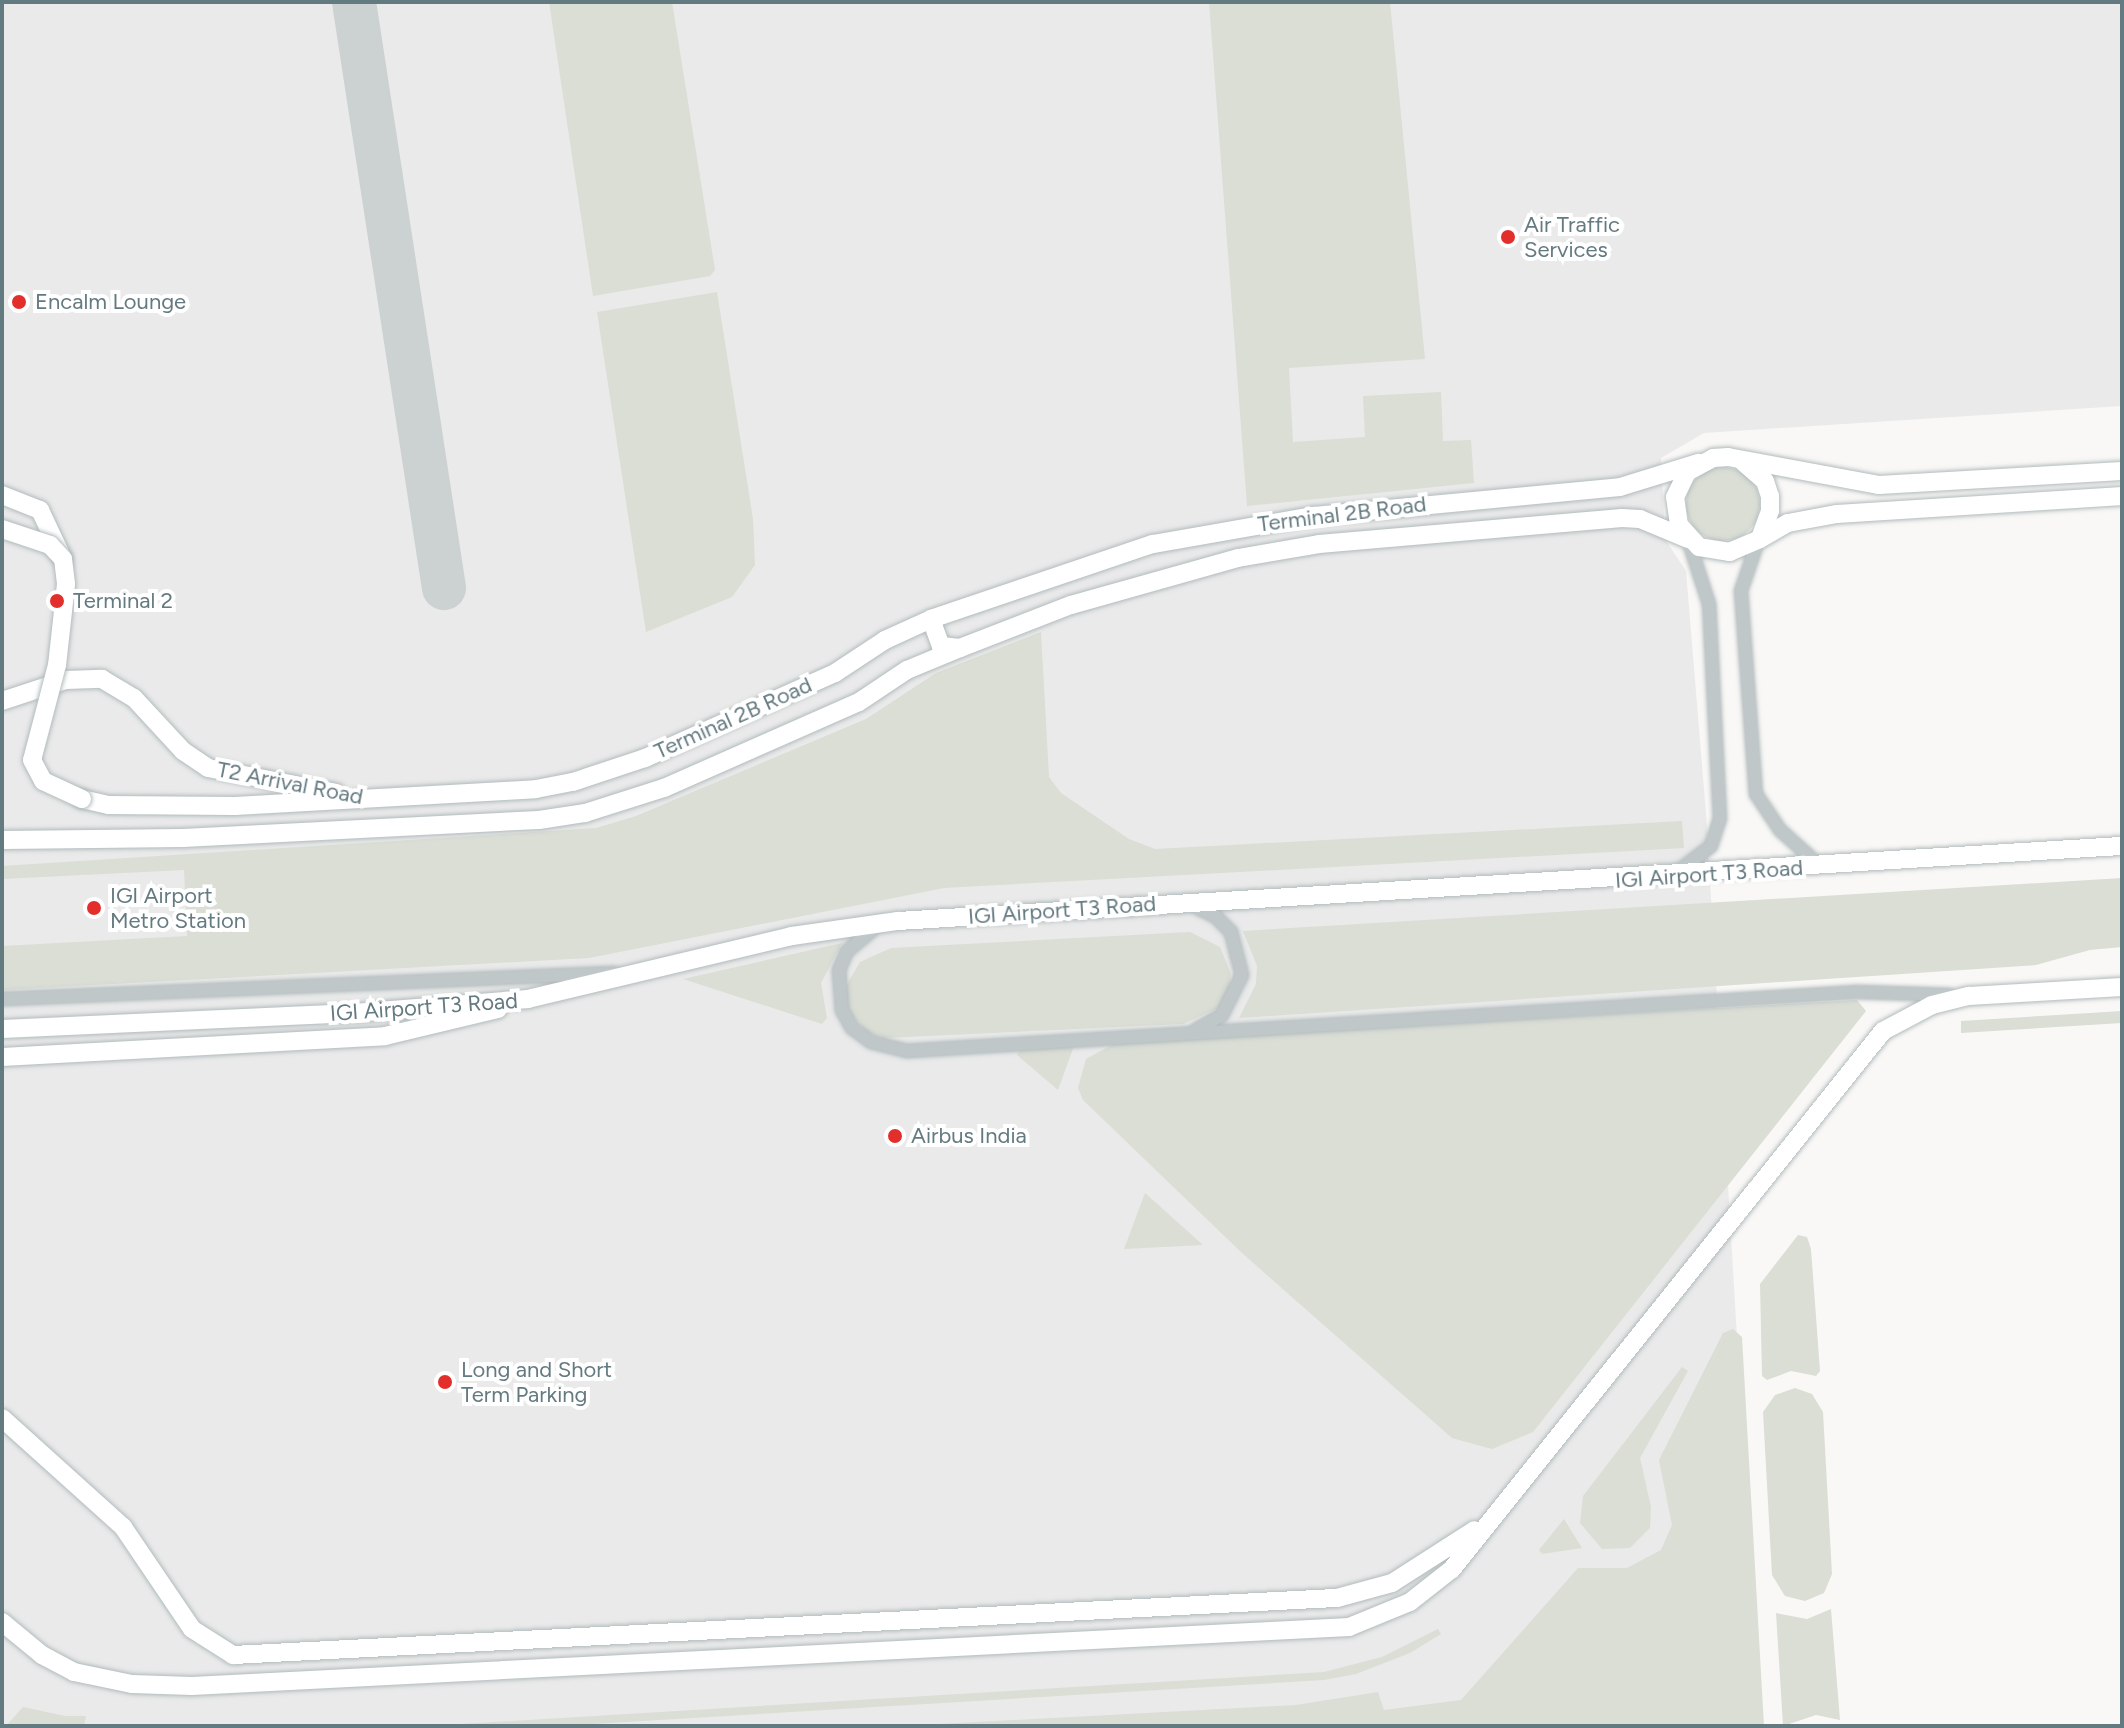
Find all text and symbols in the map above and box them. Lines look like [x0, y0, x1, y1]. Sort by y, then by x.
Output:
place label: Air Traffic Services [1524, 211, 1620, 262]
marker: Air Traffic Services [1499, 228, 1517, 246]
place label: Encalm Lounge [35, 289, 186, 315]
marker: Encalm Lounge [10, 293, 28, 311]
street label: Terminal 2B Road [1256, 491, 1428, 537]
place label: Terminal 2 [73, 588, 173, 614]
marker: Terminal 2 [48, 592, 66, 610]
street label: Terminal 2B Road [650, 671, 816, 765]
street label: T2 Arrival Road [215, 756, 365, 810]
street label: IGI Airport T3 Road [1614, 854, 1804, 894]
place label: IGI Airport Metro Station [110, 882, 246, 934]
street label: IGI Airport T3 Road [967, 890, 1157, 930]
marker: IGI Airport Metro Station [85, 899, 103, 917]
street label: IGI Airport T3 Road [329, 987, 519, 1027]
place label: Airbus India [911, 1123, 1027, 1149]
marker: Airbus India [886, 1127, 904, 1145]
place label: Long and Short Term Parking [461, 1356, 612, 1408]
marker: Long and Short Term Parking [436, 1373, 454, 1391]

